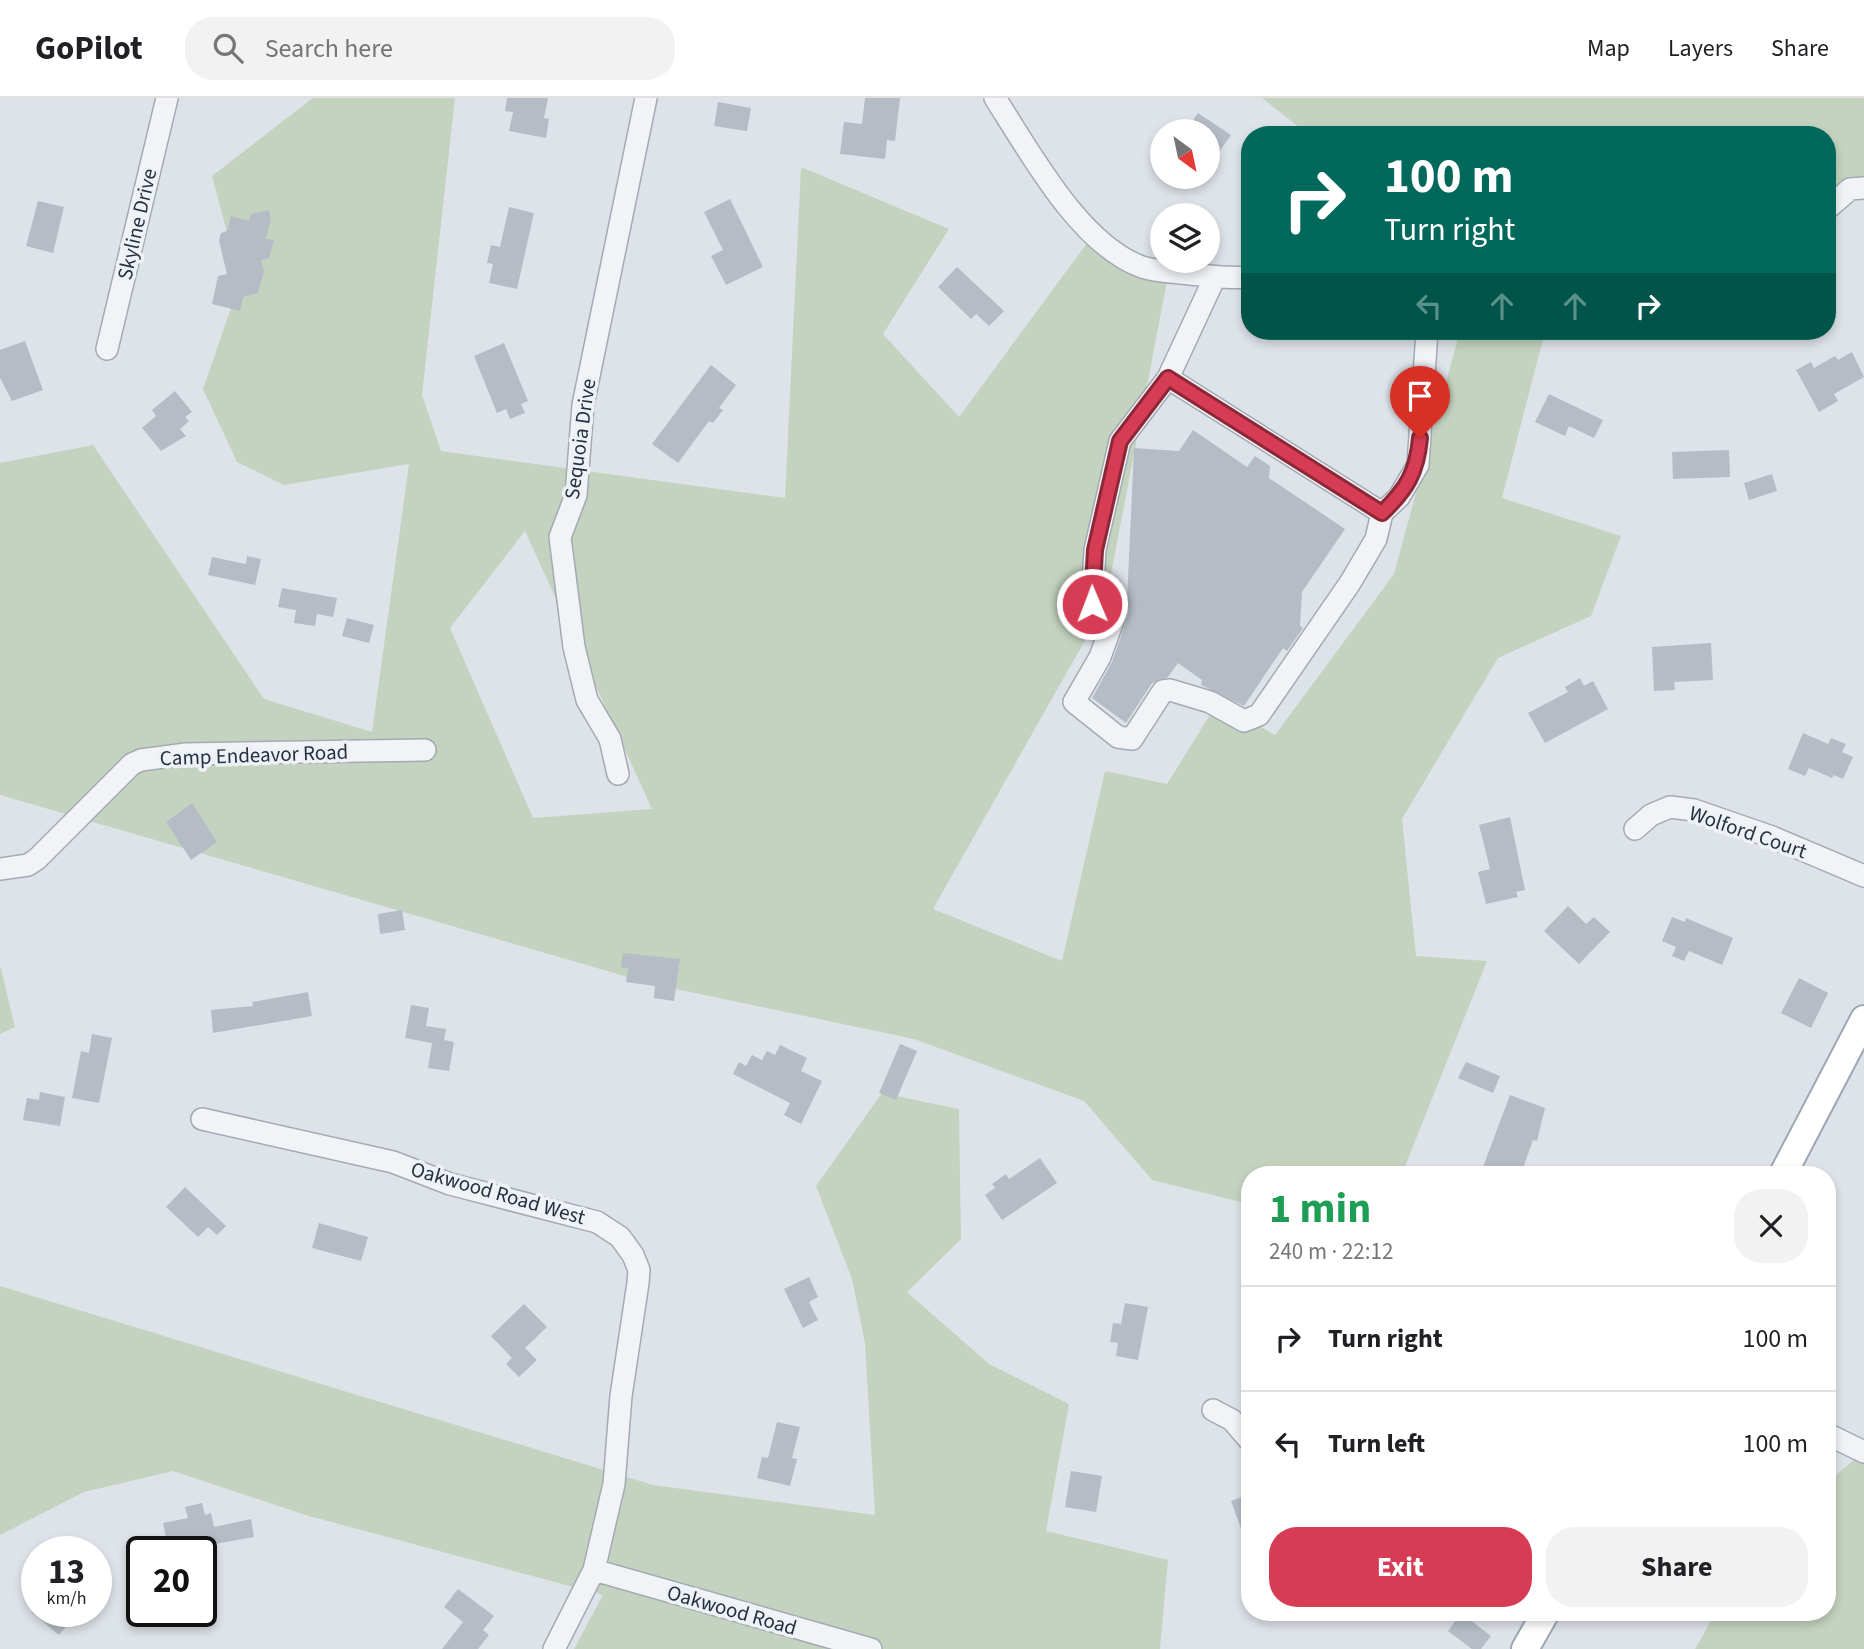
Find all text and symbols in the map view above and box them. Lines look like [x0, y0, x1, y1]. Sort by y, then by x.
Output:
search box [185, 17, 675, 80]
text: GoPilot [35, 25, 143, 72]
icon: search [209, 29, 247, 67]
text: Search here [265, 30, 393, 67]
text: Map [1587, 31, 1630, 66]
text: Layers [1668, 31, 1733, 66]
text: Share [1771, 31, 1829, 66]
north arrow [1150, 119, 1220, 189]
map controls [1150, 119, 1220, 273]
text: 100 m [1384, 142, 1513, 212]
icon: right [1269, 154, 1360, 245]
street label: Skyline Drive [110, 165, 164, 283]
button: layers [1150, 203, 1220, 273]
text: Turn right [1384, 207, 1515, 253]
icon: left [1410, 287, 1448, 325]
icon: ahead [1483, 287, 1521, 325]
icon: ahead [1556, 287, 1594, 325]
icon: right [1629, 287, 1667, 325]
pin [1390, 366, 1450, 438]
street label: Sequoia Drive [557, 377, 603, 501]
icon: arrive [1401, 377, 1439, 415]
position arrow [1055, 567, 1129, 641]
street label: Camp Endeavor Road [159, 737, 349, 773]
street label: Wolford Court [1685, 798, 1811, 866]
street label: Oakwood Road West [407, 1154, 589, 1232]
text: 1 min [1269, 1179, 1371, 1239]
button: close [1734, 1189, 1808, 1263]
text: 240 m · 22:12 [1269, 1235, 1393, 1268]
icon: right [1269, 1320, 1307, 1358]
text: Turn right [1328, 1320, 1443, 1357]
text: 100 m [1742, 1320, 1808, 1357]
icon: left [1269, 1425, 1307, 1463]
text: Turn left [1328, 1425, 1425, 1462]
text: 100 m [1742, 1425, 1808, 1462]
button: Exit [1269, 1527, 1532, 1607]
button: Share [1546, 1527, 1808, 1607]
speed limit sign: 20 [126, 1536, 217, 1627]
text: 13 [48, 1547, 85, 1597]
street label: Oakwood Road [664, 1577, 800, 1643]
text: km/h [47, 1586, 86, 1611]

